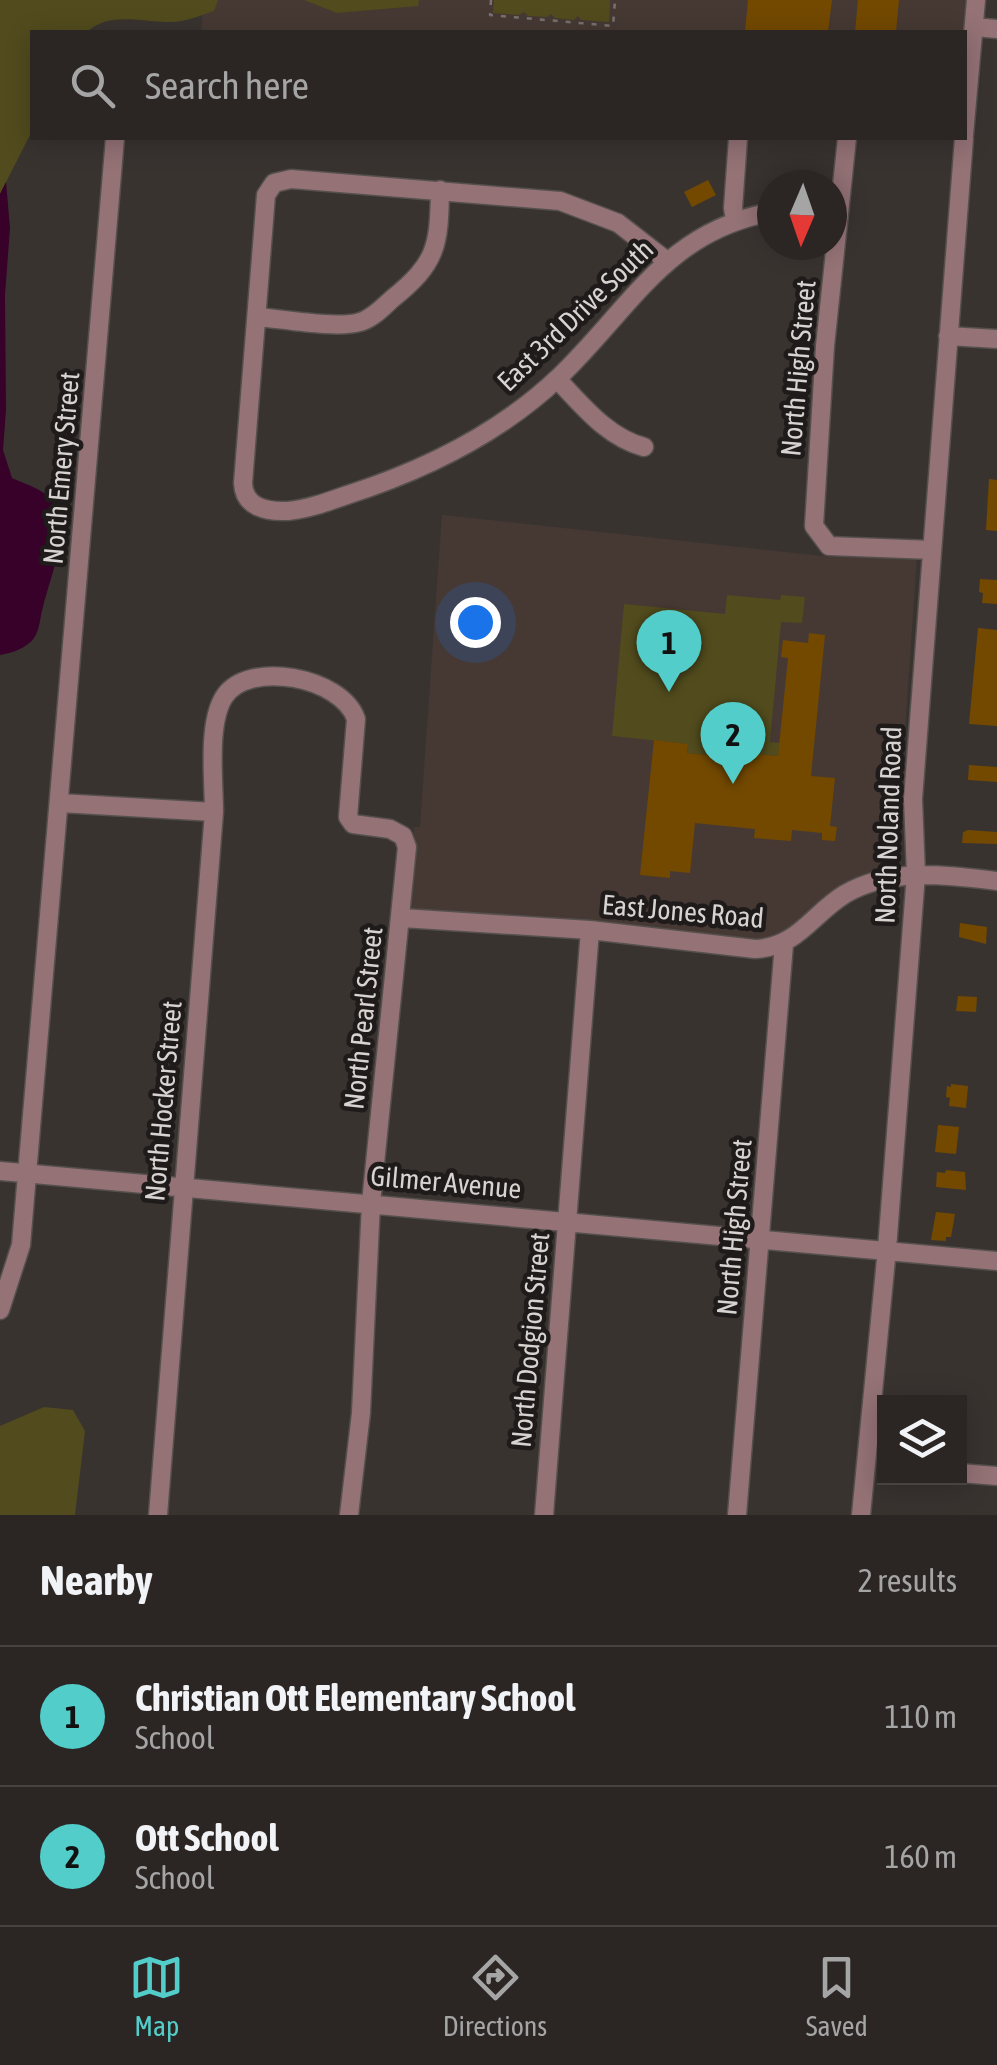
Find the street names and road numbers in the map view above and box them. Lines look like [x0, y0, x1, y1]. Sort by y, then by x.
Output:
street label: East 3rd Drive South [491, 233, 659, 397]
street label: North High Street [774, 279, 822, 457]
street label: North Emery Street [37, 370, 85, 566]
street label: North Noland Road [869, 726, 907, 924]
street label: East Jones Road [601, 888, 765, 934]
street label: North Pearl Street [338, 925, 388, 1111]
street label: North Hocker Street [138, 1000, 188, 1202]
street label: North High Street [710, 1138, 758, 1316]
street label: Gilmer Avenue [369, 1159, 523, 1205]
street label: North Dodgion Street [505, 1231, 555, 1449]

